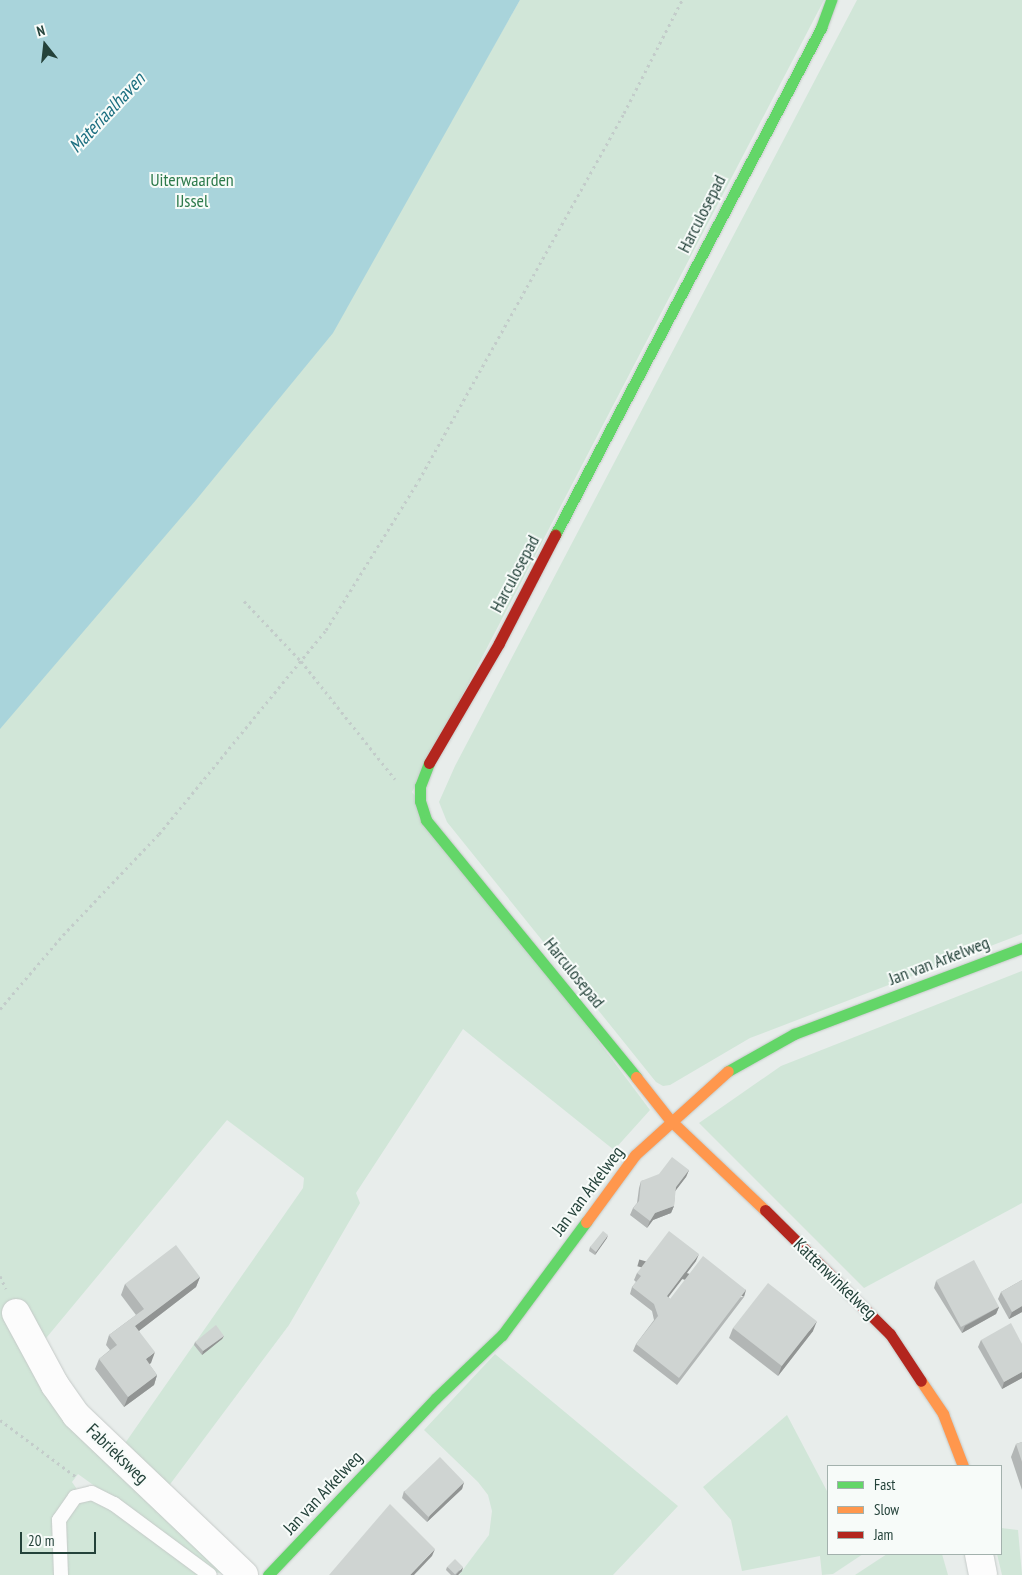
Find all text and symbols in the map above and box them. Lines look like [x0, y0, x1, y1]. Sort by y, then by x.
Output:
north arrow [20, 20, 70, 70]
text: N [35, 21, 47, 40]
water label: Materiaalhaven [64, 68, 150, 158]
park label: Uiterwaarden IJssel [150, 170, 234, 212]
street label: Harculosepad [673, 172, 731, 256]
street label: Harculosepad [486, 532, 544, 616]
street label: Jan van Arkelweg [885, 932, 993, 990]
street label: Harculosepad [539, 933, 609, 1013]
street label: Jan van Arkelweg [547, 1142, 629, 1240]
street label: Kattenwinkelweg [789, 1234, 881, 1324]
street label: Fabrieksweg [82, 1419, 152, 1489]
street label: Jan van Arkelweg [279, 1447, 367, 1539]
legend [827, 1465, 1002, 1555]
text: Fast [874, 1475, 895, 1494]
text: Slow [874, 1500, 899, 1519]
scale bar [22, 1522, 99, 1554]
text: Jam [874, 1525, 893, 1544]
text: 20 m [28, 1531, 54, 1550]

